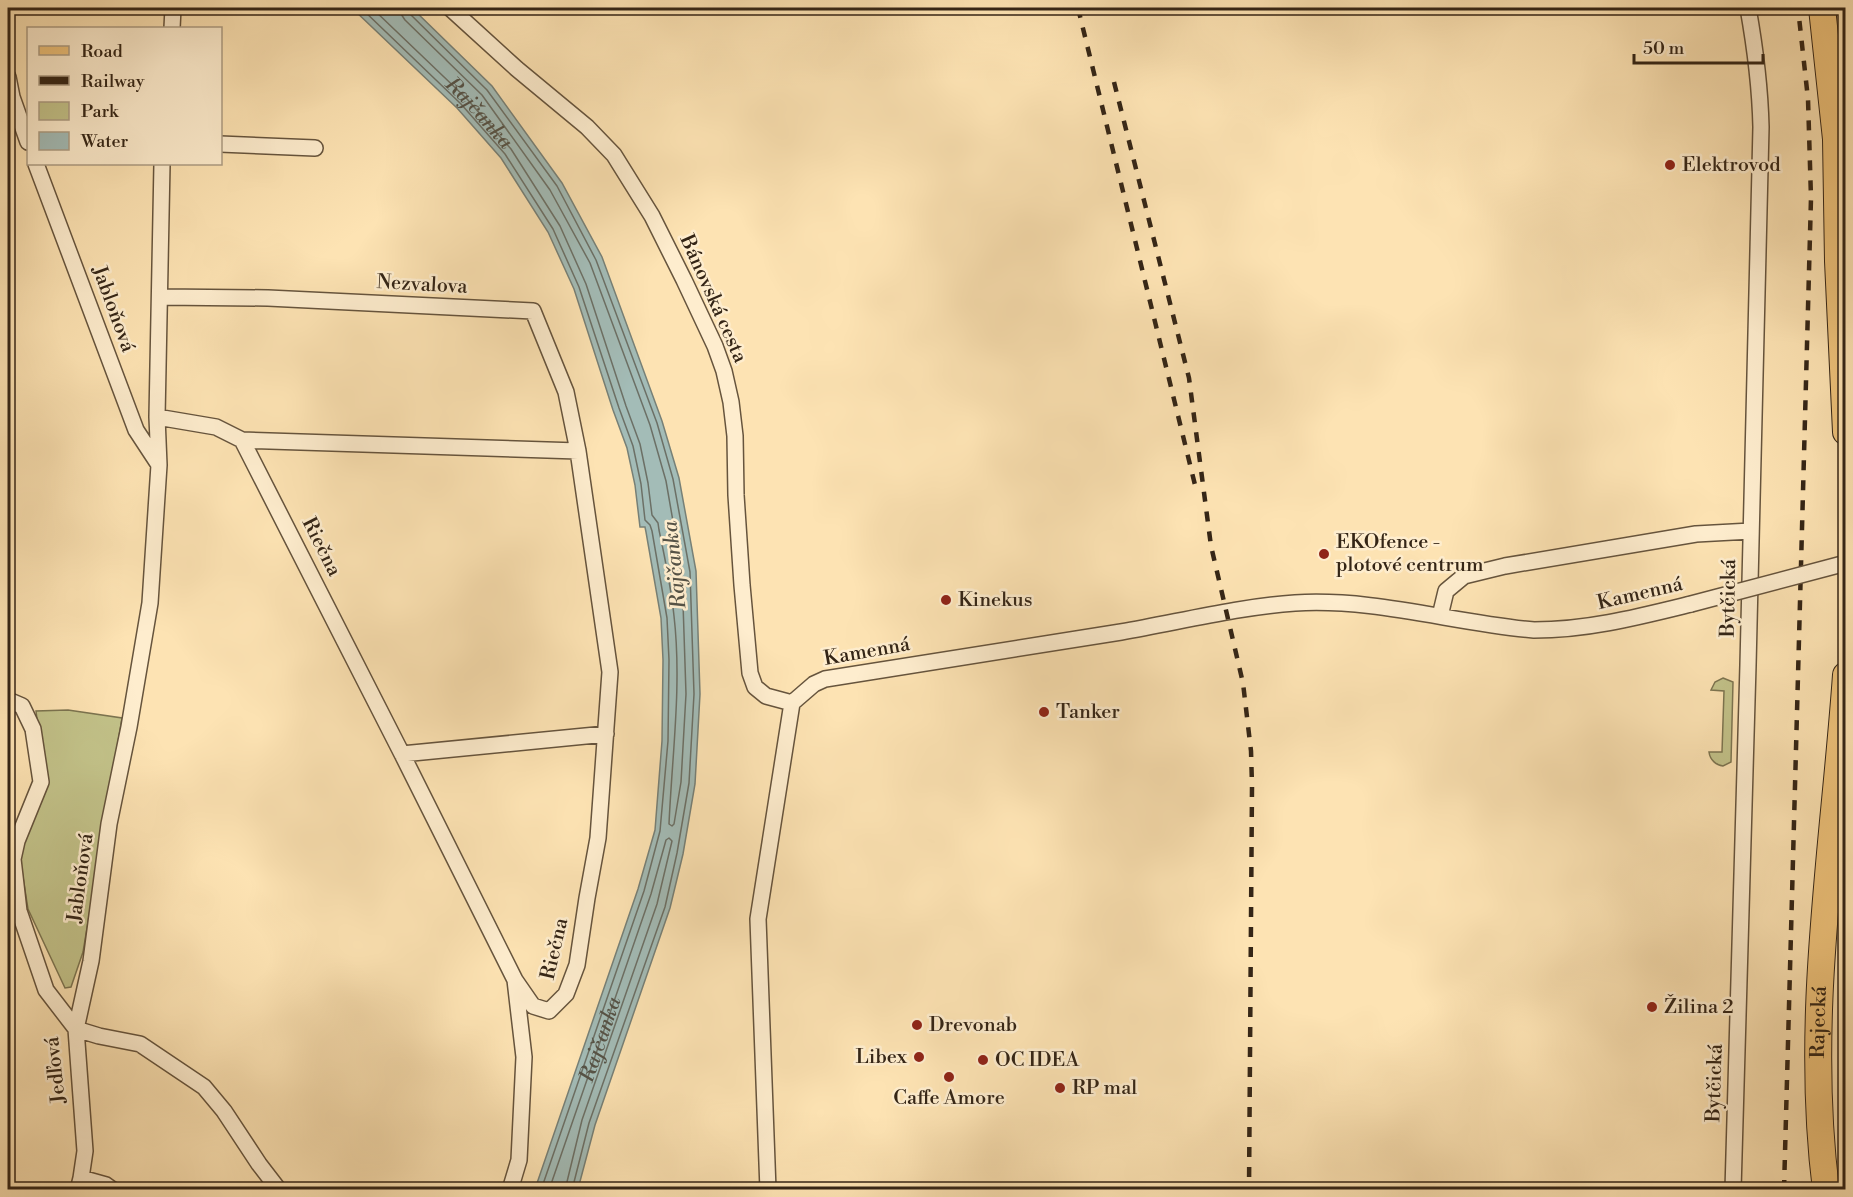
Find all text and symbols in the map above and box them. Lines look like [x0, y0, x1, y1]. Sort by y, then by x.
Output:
legend [27, 27, 222, 165]
scale bar [1634, 27, 1763, 65]
text: 50 m [1643, 37, 1685, 60]
text: Road [81, 40, 124, 63]
text: Railway [81, 70, 145, 93]
water label: Rajčanka [439, 71, 518, 155]
text: Park [81, 100, 120, 123]
text: Water [80, 130, 129, 153]
place label: Elektrovod [1682, 153, 1781, 178]
marker: Elektrovod [1663, 158, 1677, 172]
street label: Bánovská cesta [673, 230, 753, 368]
street label: Jabloňová [86, 262, 140, 356]
street label: Nezvalova [376, 270, 469, 300]
street label: Riečna [296, 513, 347, 581]
water label: Rajčanka [657, 519, 693, 611]
place label: EKOfence - plotové centrum [1336, 530, 1484, 578]
marker: EKOfence - plotové centrum [1317, 547, 1331, 561]
street label: Bytčická [1716, 558, 1742, 638]
street label: Kamenná [1595, 572, 1686, 616]
place label: Kinekus [958, 588, 1032, 613]
marker: Kinekus [939, 593, 953, 607]
street label: Kamenná [822, 632, 913, 672]
place label: Tanker [1056, 700, 1120, 725]
marker: Tanker [1037, 705, 1051, 719]
street label: Jabloňová [62, 831, 100, 925]
street label: Riečna [536, 915, 574, 982]
street label: Rajecká [1806, 985, 1832, 1059]
water label: Rajčanka [574, 993, 628, 1087]
place label: Žilina 2 [1664, 994, 1734, 1020]
marker: Žilina 2 [1645, 1000, 1659, 1014]
place label: Drevonab [929, 1013, 1017, 1038]
marker: Drevonab [910, 1018, 924, 1032]
street label: Jedľová [40, 1035, 72, 1106]
street label: Bytčická [1701, 1043, 1729, 1123]
place label: Libex [856, 1045, 908, 1070]
place label: OC IDEA [995, 1048, 1080, 1073]
marker: Libex [912, 1050, 926, 1064]
marker: OC IDEA [976, 1053, 990, 1067]
marker: Caffe Amore [942, 1070, 956, 1084]
place label: RP mal [1072, 1076, 1137, 1101]
marker: RP mal [1053, 1081, 1067, 1095]
place label: Caffe Amore [893, 1086, 1005, 1111]

